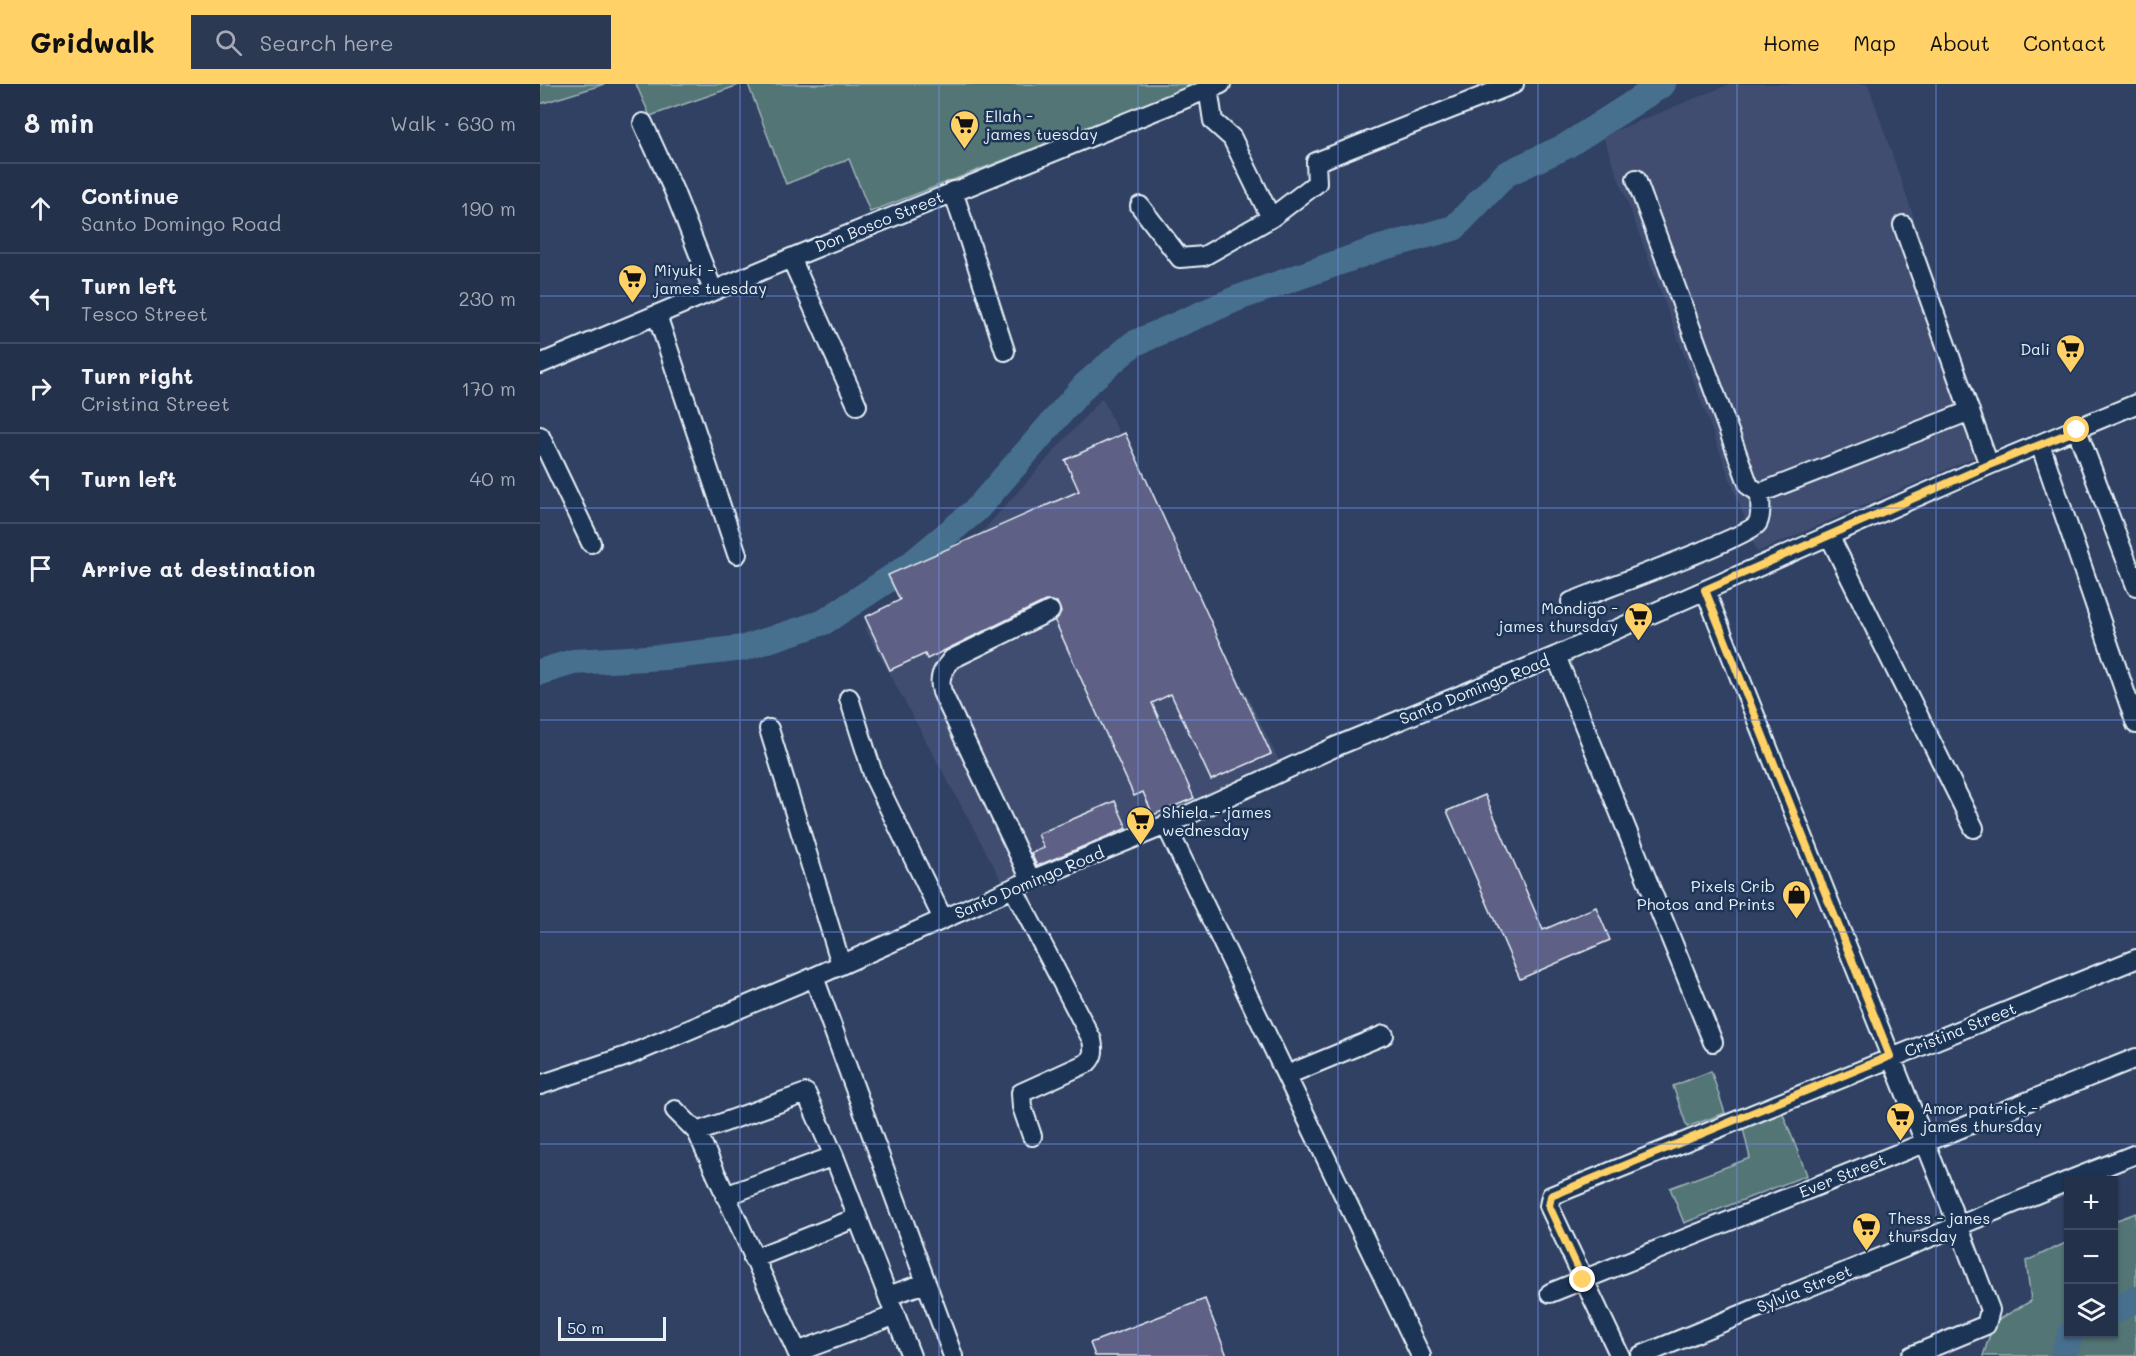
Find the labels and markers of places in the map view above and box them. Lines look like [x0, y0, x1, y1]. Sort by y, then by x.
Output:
place label: Ellah - james tuesday [983, 105, 1098, 144]
supermarket icon: Ellah - james tuesday [948, 108, 980, 150]
place label: Miyuki - james tuesday [652, 259, 767, 298]
supermarket icon: Miyuki - james tuesday [617, 262, 649, 304]
supermarket icon: Dali [2055, 332, 2087, 374]
place label: Dali [2020, 338, 2050, 359]
place label: Mondigo - james thursday [1496, 597, 1618, 636]
supermarket icon: Mondigo - james thursday [1623, 600, 1655, 642]
place label: Shiela - james wednesday [1162, 801, 1272, 840]
supermarket icon: Shiela - james wednesday [1125, 804, 1157, 846]
place label: Pixels Crib Photos and Prints [1637, 875, 1775, 914]
shop icon: Pixels Crib Photos and Prints [1780, 878, 1812, 920]
place label: Amor patrick - james thursday [1920, 1097, 2042, 1136]
supermarket icon: Amor patrick - james thursday [1885, 1100, 1917, 1142]
place label: Thess - janes thursday [1888, 1207, 1990, 1246]
supermarket icon: Thess - janes thursday [1851, 1210, 1883, 1252]

